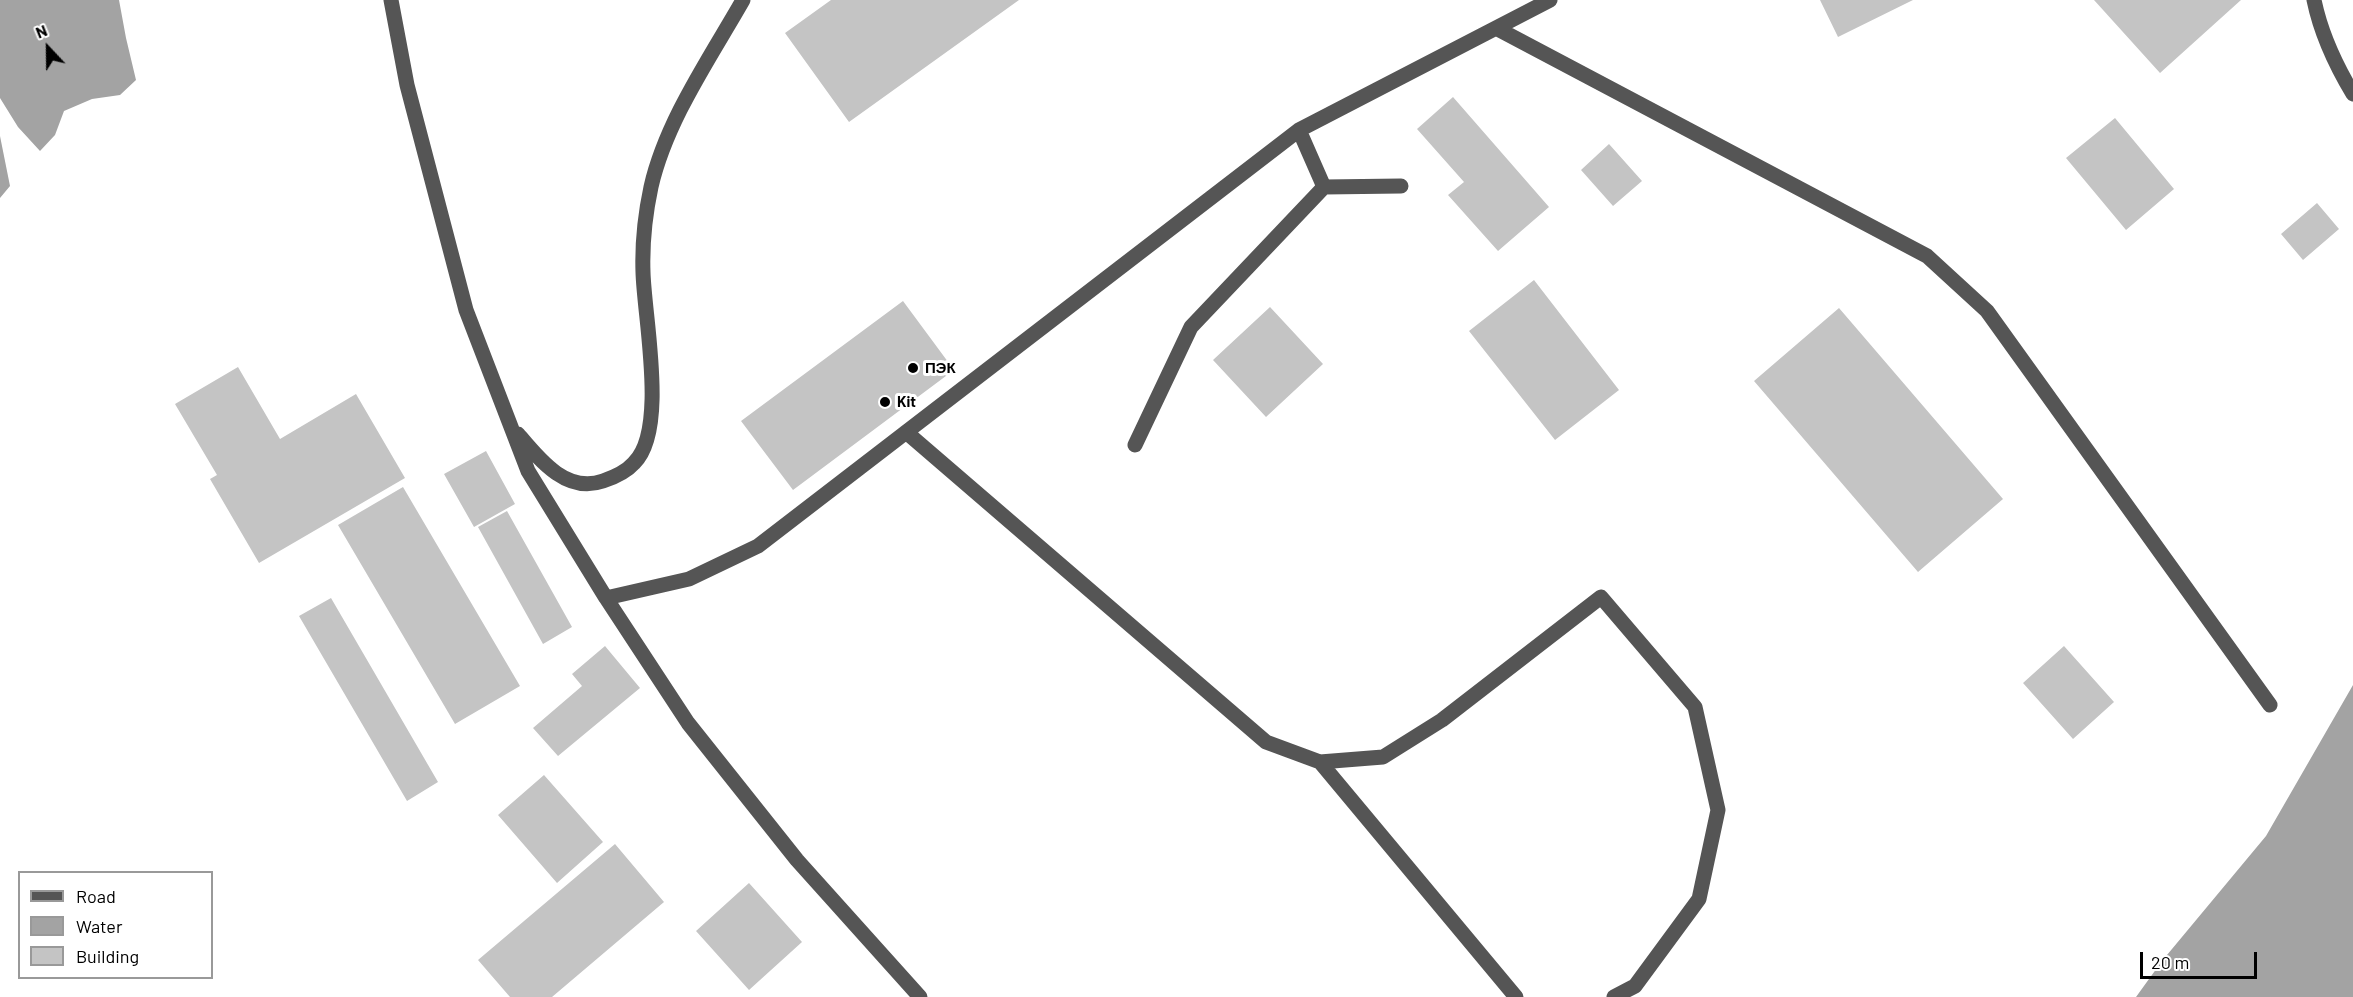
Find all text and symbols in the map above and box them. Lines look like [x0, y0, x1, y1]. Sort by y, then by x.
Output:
north arrow [18, 18, 78, 78]
text: N [33, 20, 50, 42]
place label: ПЭК [925, 359, 956, 377]
marker: ПЭК [906, 361, 920, 375]
place label: Kit [897, 393, 916, 411]
marker: Kit [878, 395, 892, 409]
legend [18, 871, 213, 979]
text: Road [76, 885, 116, 907]
text: Water [76, 915, 123, 937]
scale bar [2143, 940, 2260, 978]
text: Building [76, 945, 139, 967]
text: 20 m [2151, 951, 2189, 973]

